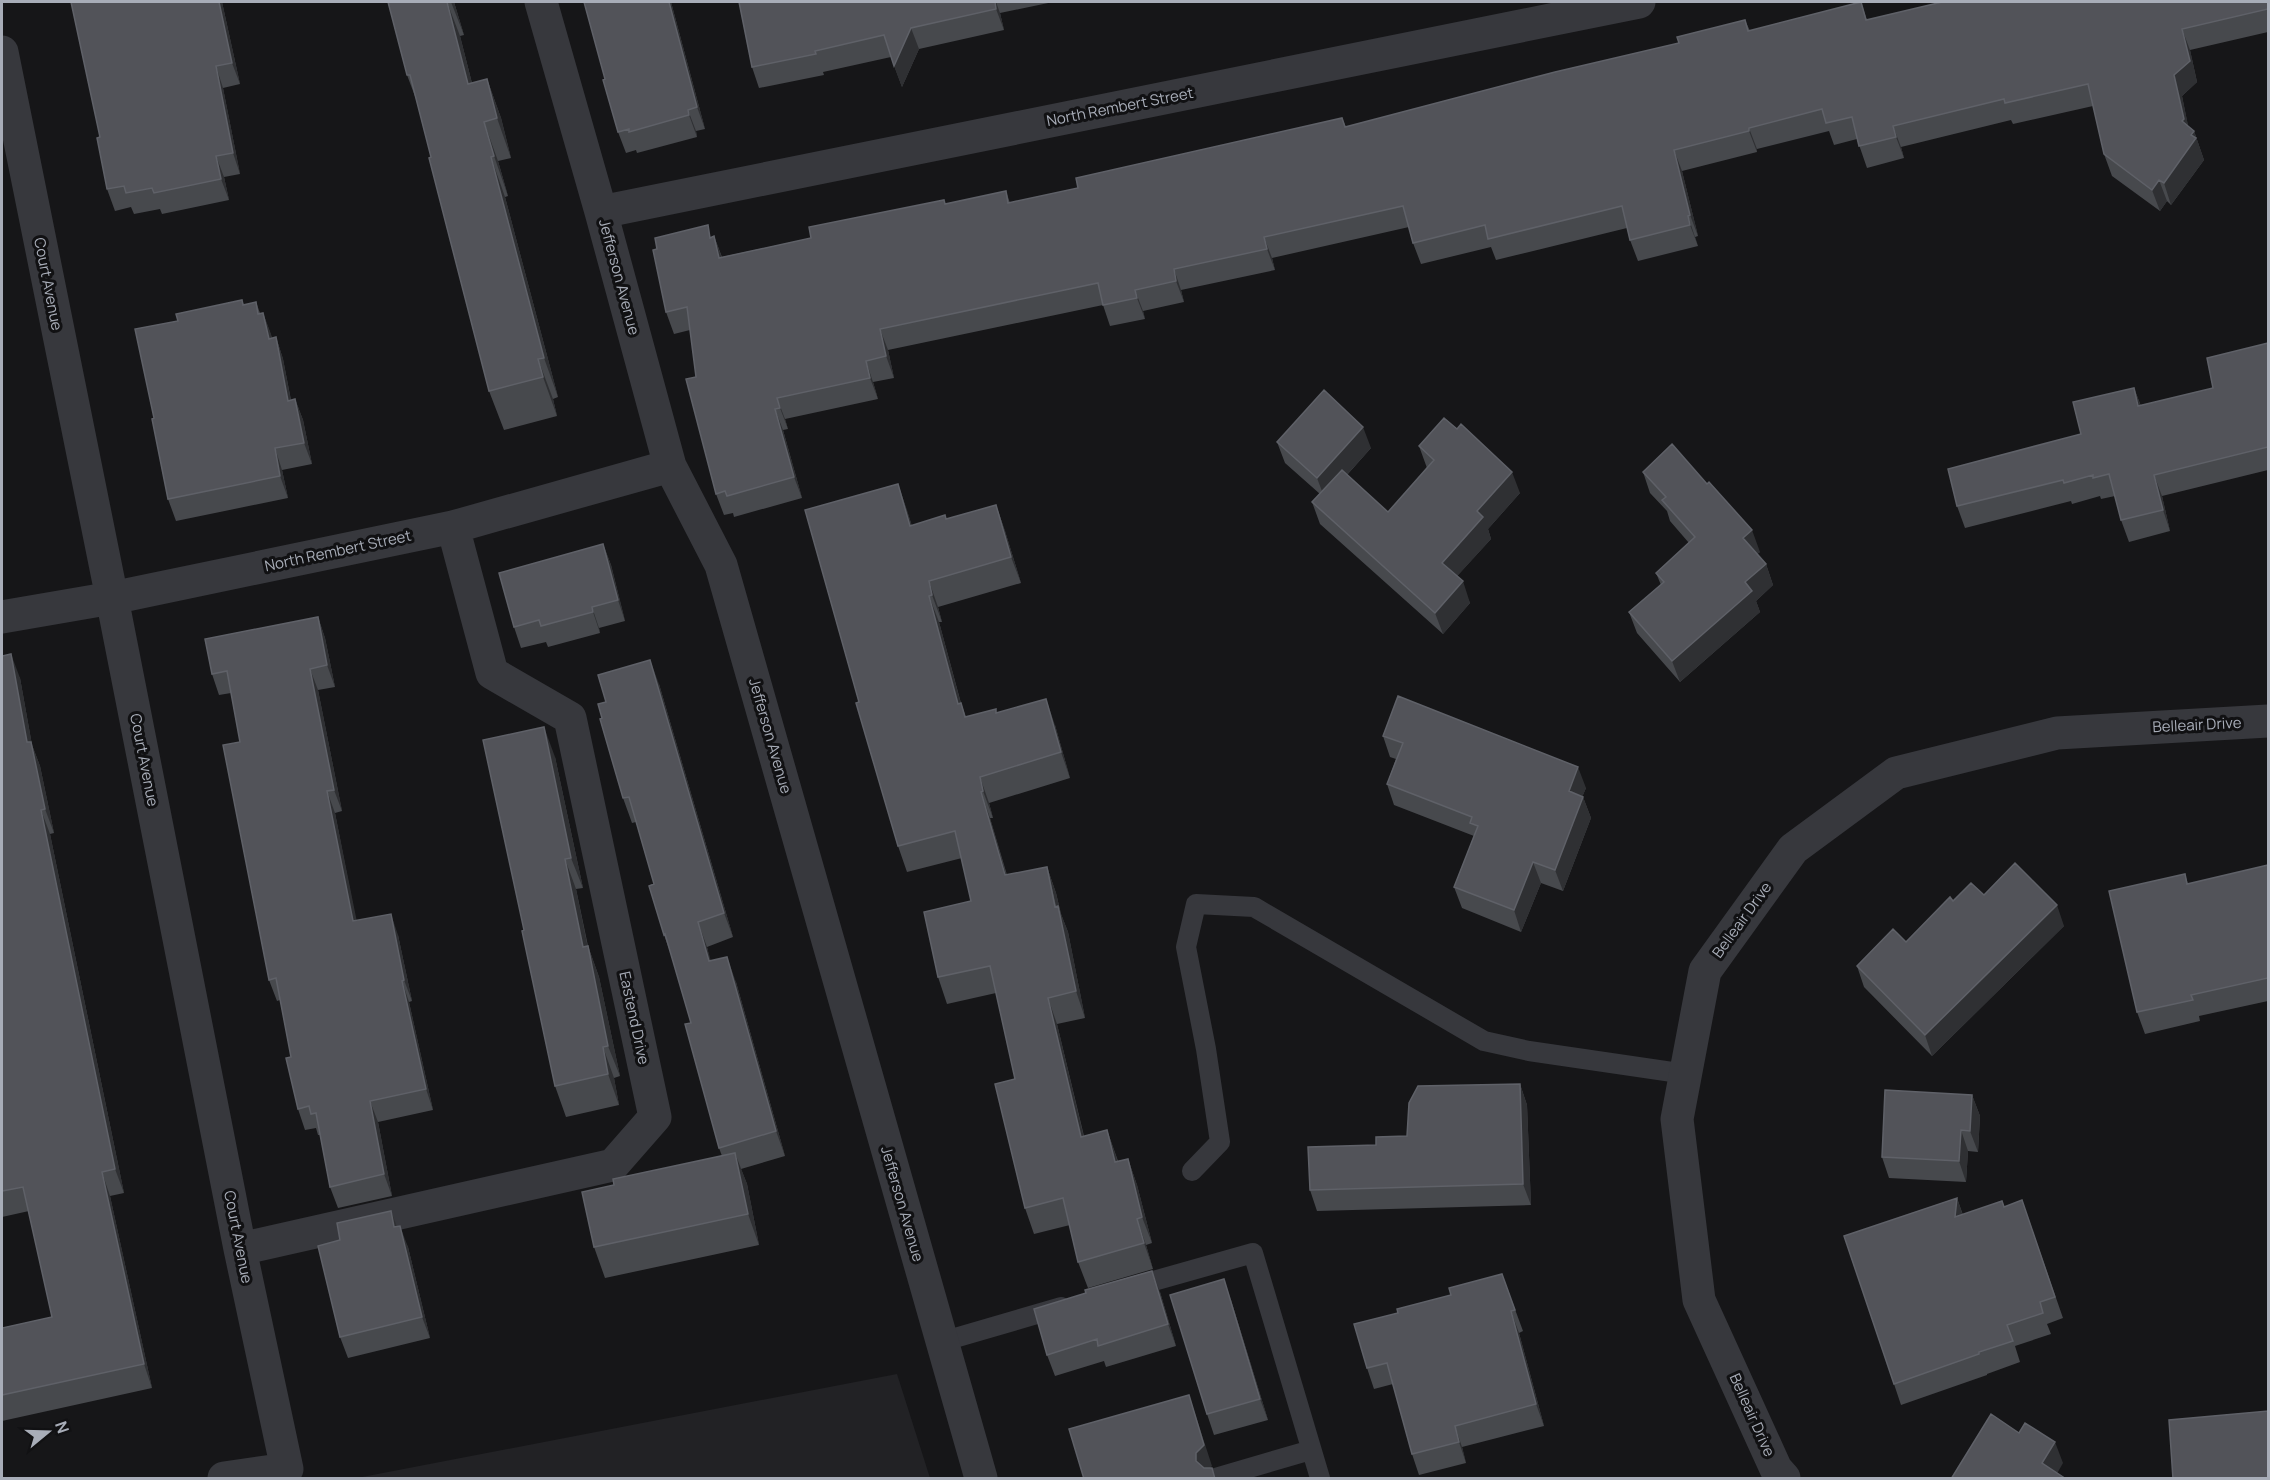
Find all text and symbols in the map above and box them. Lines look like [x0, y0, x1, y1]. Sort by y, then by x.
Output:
street label: North Rembert Street [1045, 82, 1195, 131]
street label: Jefferson Avenue [594, 217, 645, 337]
street label: Court Avenue [29, 236, 68, 332]
street label: North Rembert Street [263, 525, 413, 576]
street label: Jefferson Avenue [744, 676, 797, 796]
street label: Court Avenue [125, 712, 164, 808]
street label: Belleair Drive [2152, 712, 2242, 737]
street label: Belleair Drive [1707, 877, 1776, 962]
street label: Eastend Drive [614, 969, 655, 1067]
street label: Jefferson Avenue [876, 1144, 929, 1264]
street label: Court Avenue [219, 1189, 258, 1285]
street label: Belleair Drive [1725, 1370, 1780, 1460]
north arrow [18, 1402, 78, 1462]
text: N [50, 1418, 74, 1436]

